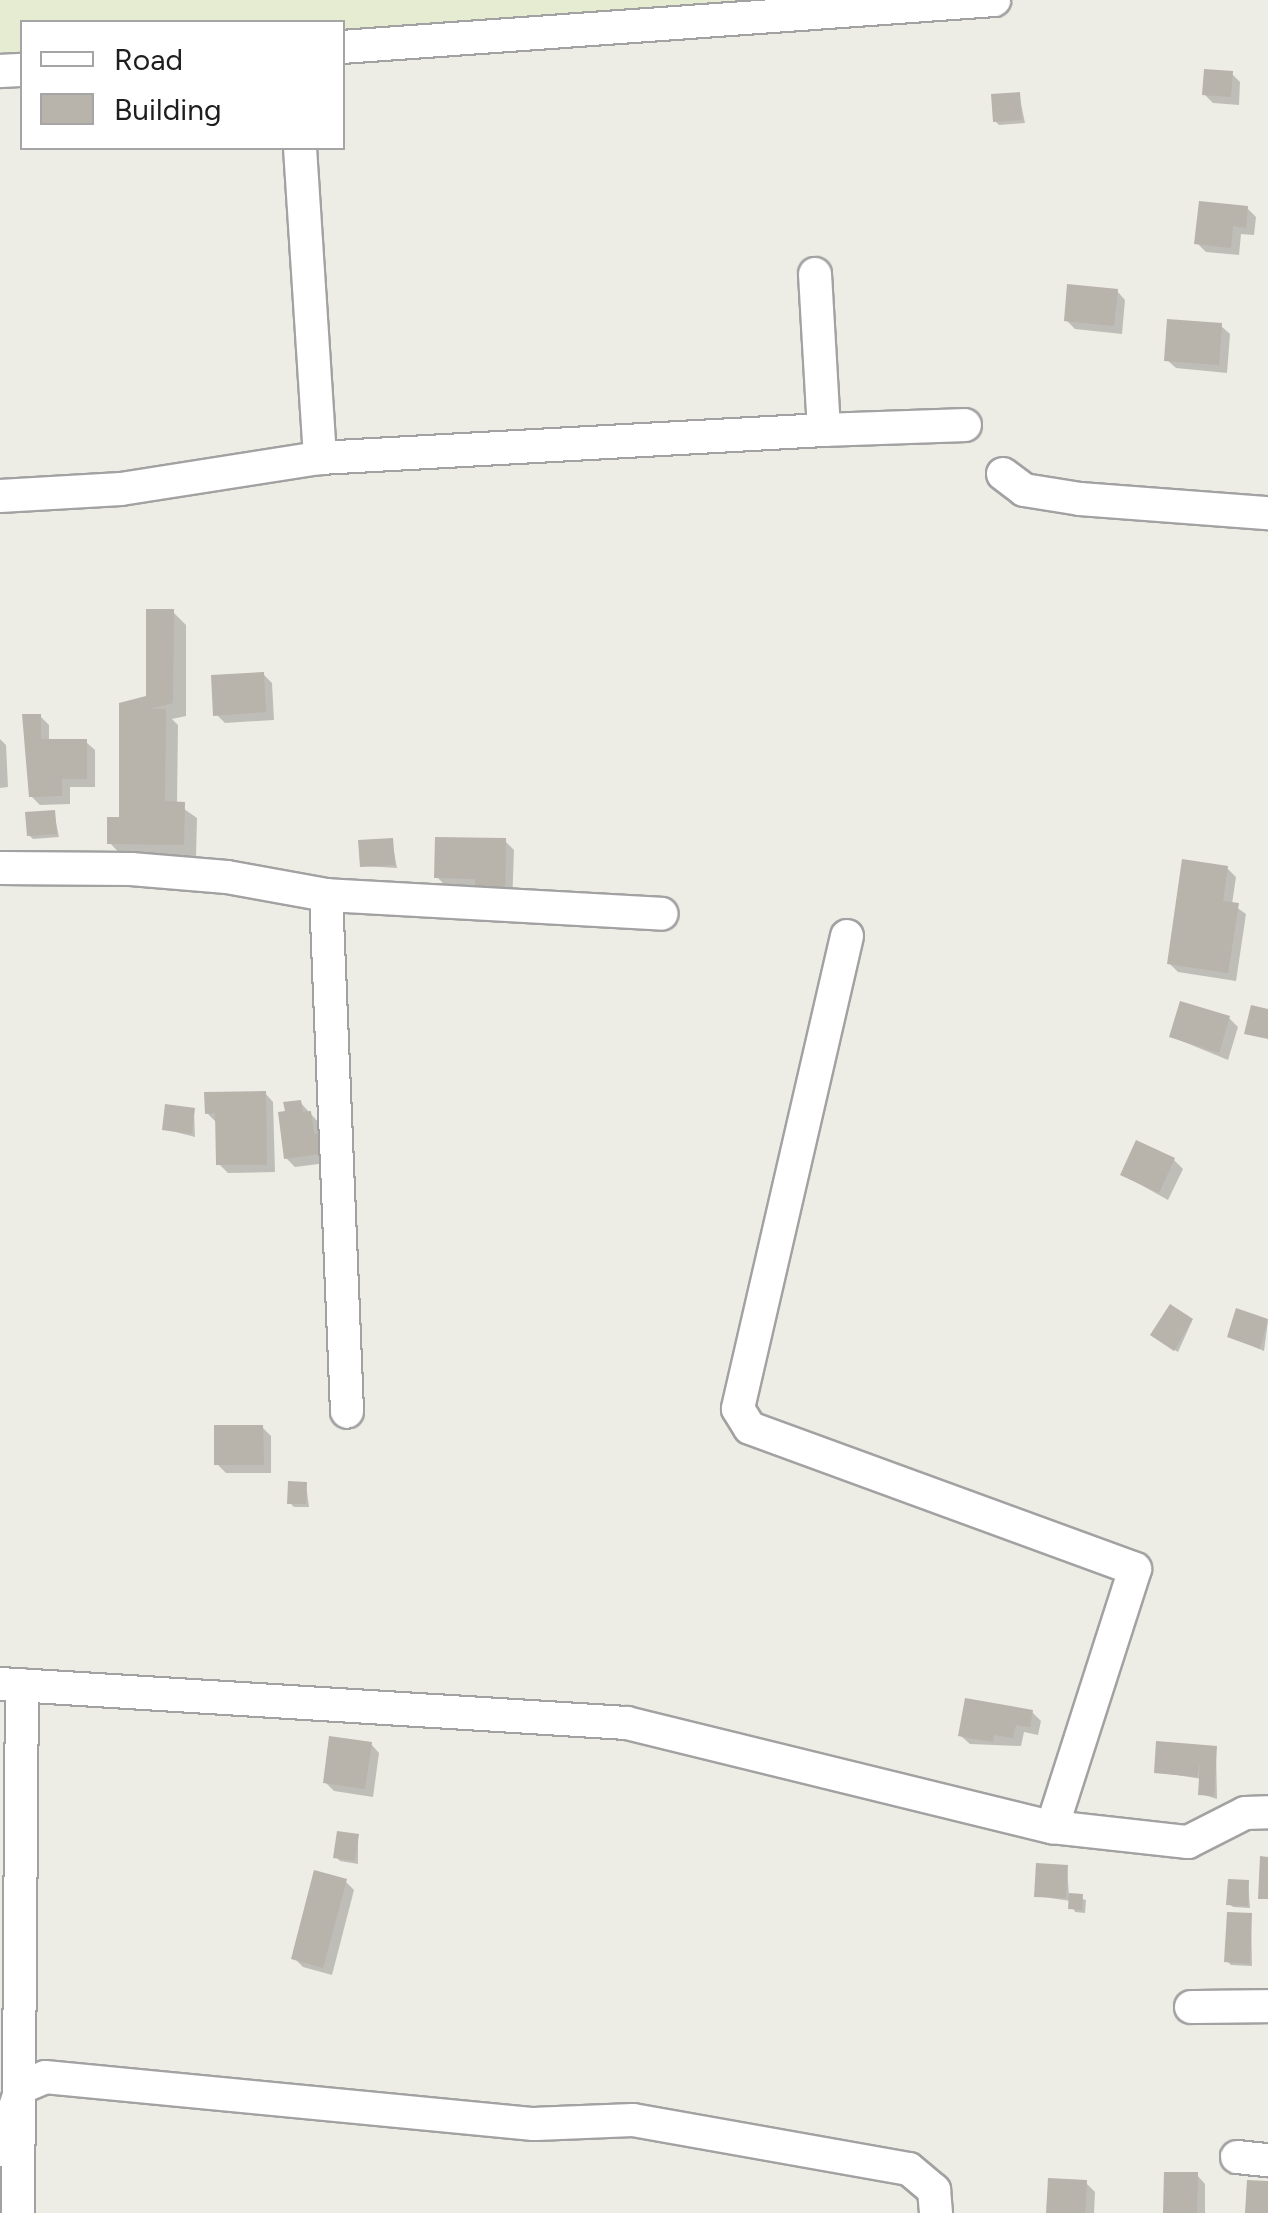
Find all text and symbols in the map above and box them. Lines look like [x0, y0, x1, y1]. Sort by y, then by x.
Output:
legend [20, 20, 345, 150]
text: Road [114, 41, 183, 78]
text: Building [114, 91, 222, 128]

